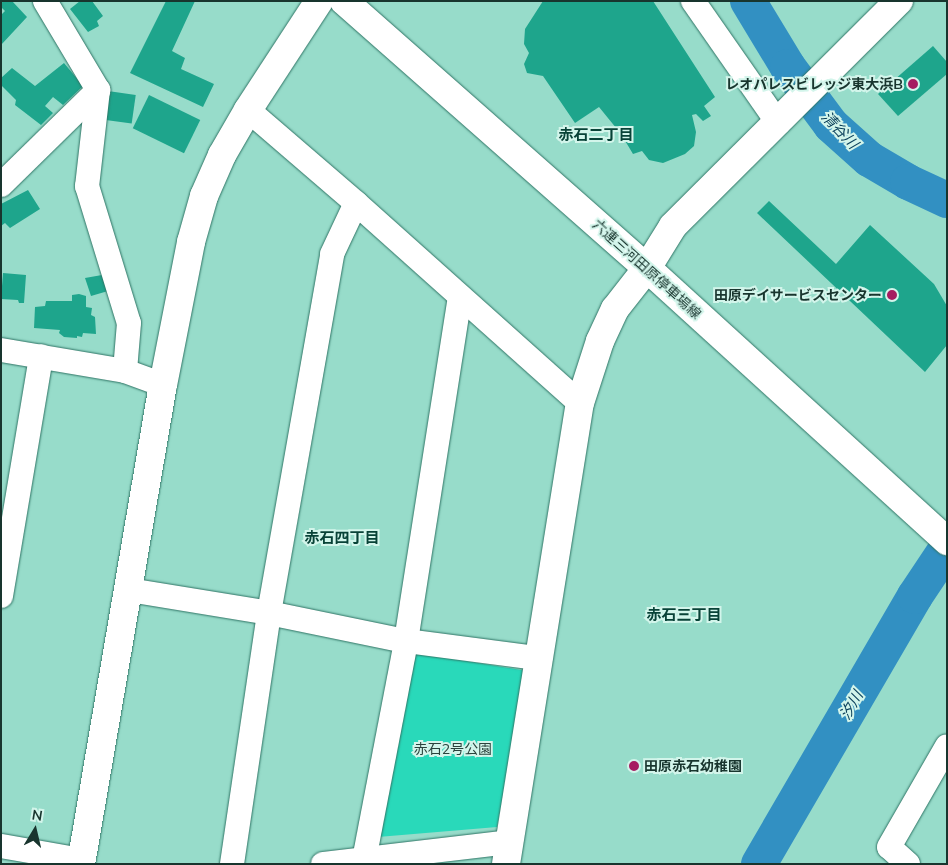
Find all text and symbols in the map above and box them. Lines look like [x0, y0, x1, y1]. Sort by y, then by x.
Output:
place label: レオパレスビレッジ東大浜B [725, 76, 903, 92]
marker: レオパレスビレッジ東大浜B [907, 78, 919, 90]
water label: 清谷川 [818, 108, 862, 152]
district label: 赤石二丁目 [559, 126, 633, 144]
street label: 六連三河田原停車場線 [589, 216, 705, 322]
place label: 田原デイサービスセンター [714, 287, 882, 303]
marker: 田原デイサービスセンター [886, 289, 898, 301]
district label: 赤石四丁目 [305, 529, 379, 547]
district label: 赤石三丁目 [647, 606, 721, 624]
water label: 汐川 [836, 688, 866, 722]
park label: 赤石2号公園 [414, 741, 492, 757]
place label: 田原赤石幼稚園 [644, 758, 742, 774]
marker: 田原赤石幼稚園 [628, 760, 640, 772]
north arrow [10, 805, 60, 855]
text: N [31, 805, 44, 825]

